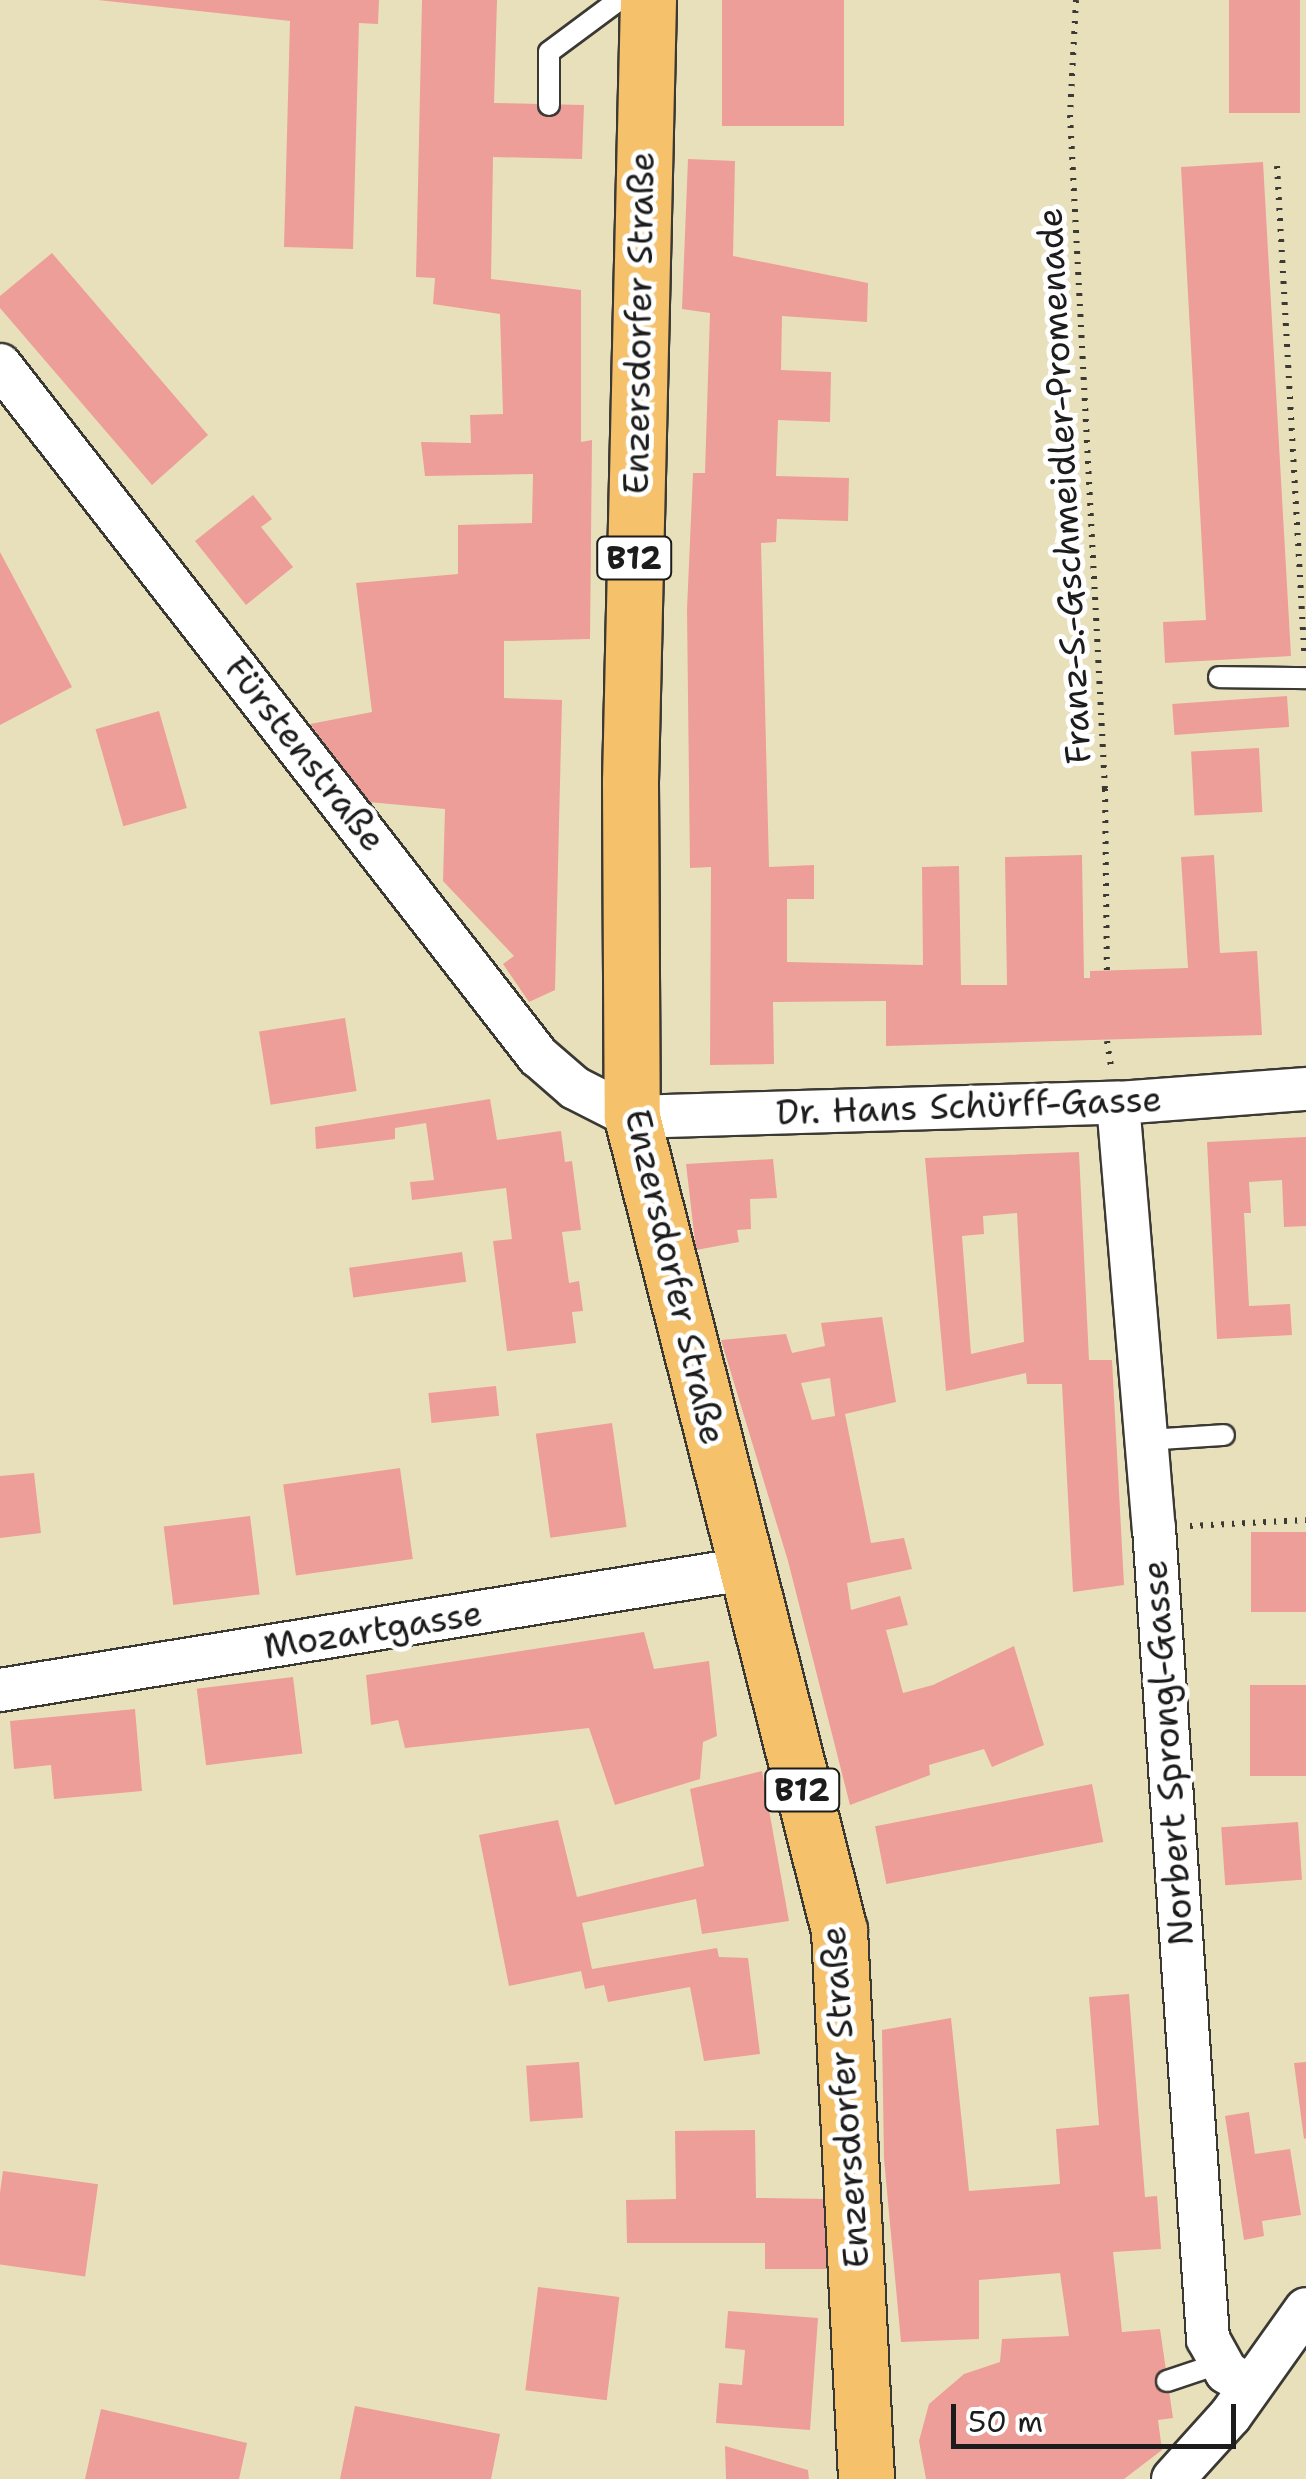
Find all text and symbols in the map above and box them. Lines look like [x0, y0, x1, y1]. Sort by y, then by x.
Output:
street label: Enzersdorfer Straße [615, 151, 663, 495]
street label: Franz-S.-Gschmeidler-Promenade [1028, 207, 1100, 765]
road number: B12 [594, 531, 674, 585]
street label: Fürstenstraße [216, 648, 394, 860]
street label: Dr. Hans Schürff-Gasse [775, 1078, 1163, 1134]
street label: Enzersdorfer Straße [616, 1105, 734, 1449]
street label: Norbert Sprongl-Gasse [1134, 1559, 1202, 1947]
street label: Mozartgasse [261, 1592, 485, 1668]
road number: B12 [762, 1763, 842, 1817]
street label: Enzersdorfer Straße [812, 1924, 878, 2270]
scale bar [956, 2384, 1241, 2446]
text: 50 m [968, 2401, 1043, 2442]

